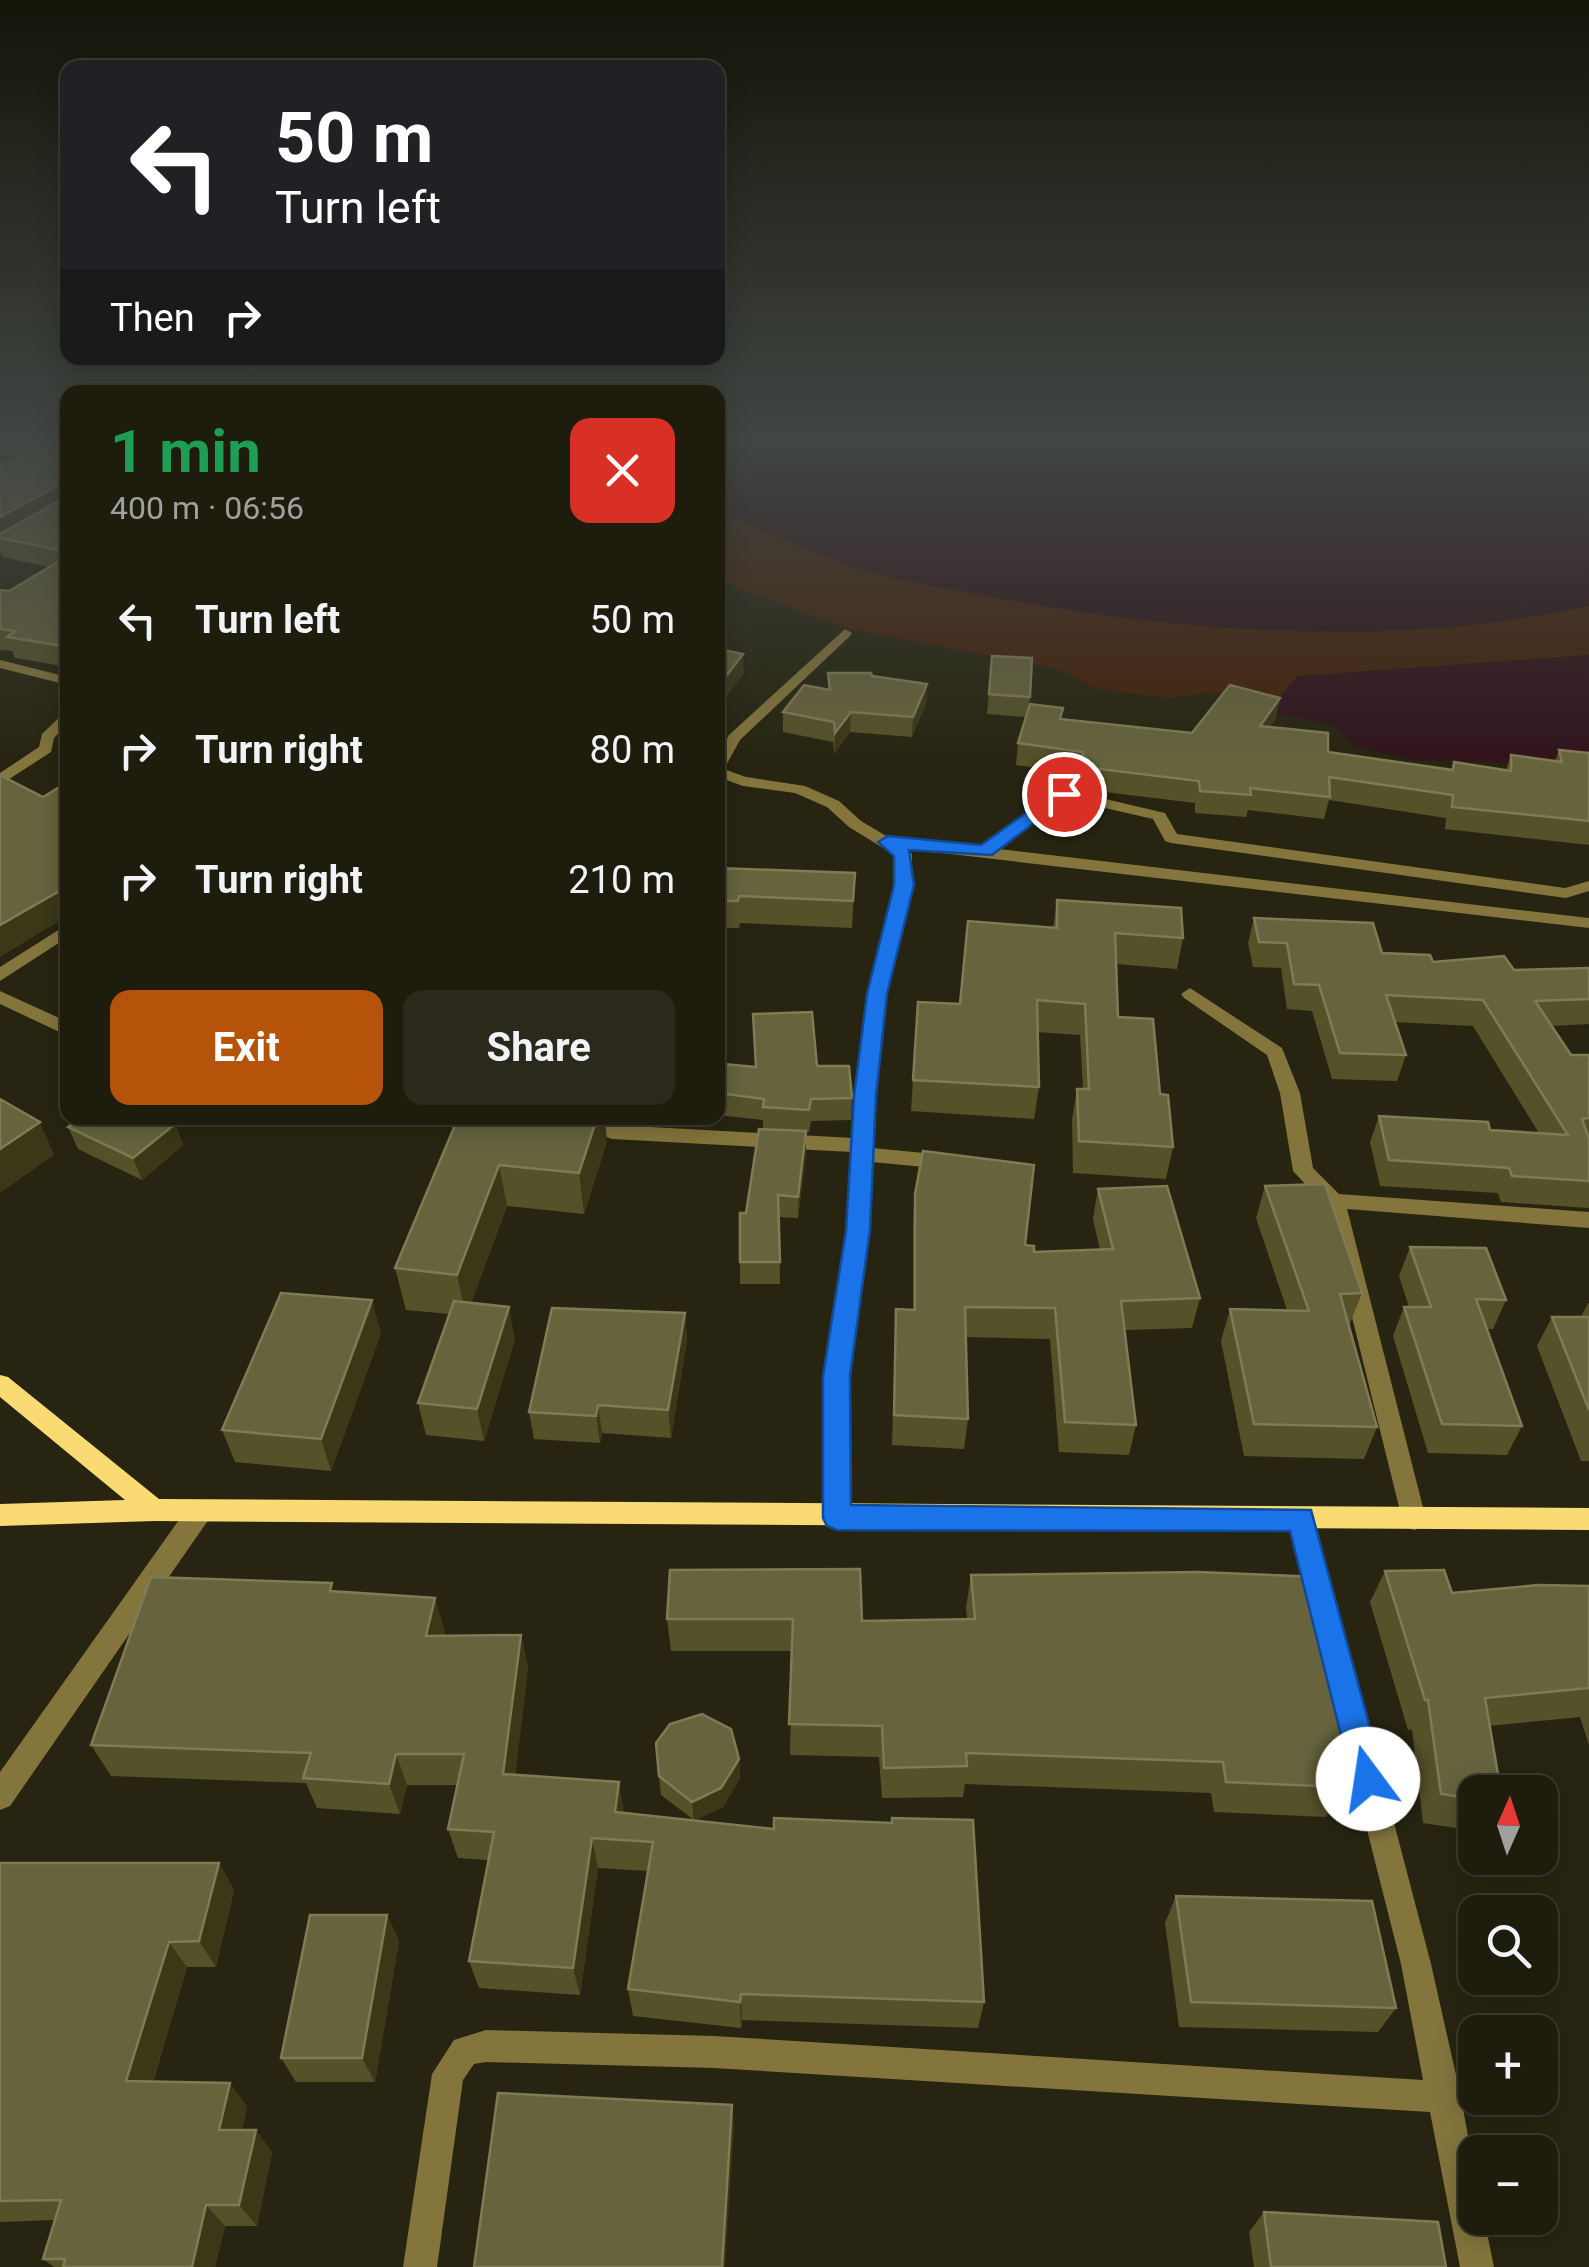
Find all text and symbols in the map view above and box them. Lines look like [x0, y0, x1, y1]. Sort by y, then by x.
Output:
text: 50 m [275, 97, 433, 179]
icon: left [110, 100, 240, 230]
text: Turn left [275, 181, 441, 234]
icon: right [215, 290, 270, 345]
text: Then [110, 296, 195, 340]
text: 1 min [110, 416, 261, 487]
button: close [570, 418, 675, 523]
text: 400 m · 06:56 [110, 489, 304, 527]
icon: left [110, 593, 165, 648]
text: Turn left [195, 598, 340, 642]
text: 50 m [590, 598, 675, 642]
icon: right [110, 723, 165, 778]
text: Turn right [195, 728, 363, 772]
text: 80 m [590, 728, 675, 772]
pin [1022, 752, 1107, 837]
icon: arrive [1037, 767, 1092, 822]
icon: right [110, 853, 165, 908]
text: Turn right [195, 858, 363, 902]
text: 210 m [568, 858, 675, 902]
button: Exit [110, 990, 383, 1105]
button: Share [403, 990, 675, 1105]
position arrow [1316, 1727, 1420, 1831]
north arrow [1458, 1775, 1558, 1875]
map controls [1458, 1775, 1558, 2235]
button: search [1458, 1895, 1558, 1995]
button: + [1458, 2015, 1558, 2115]
button: − [1458, 2135, 1558, 2235]

